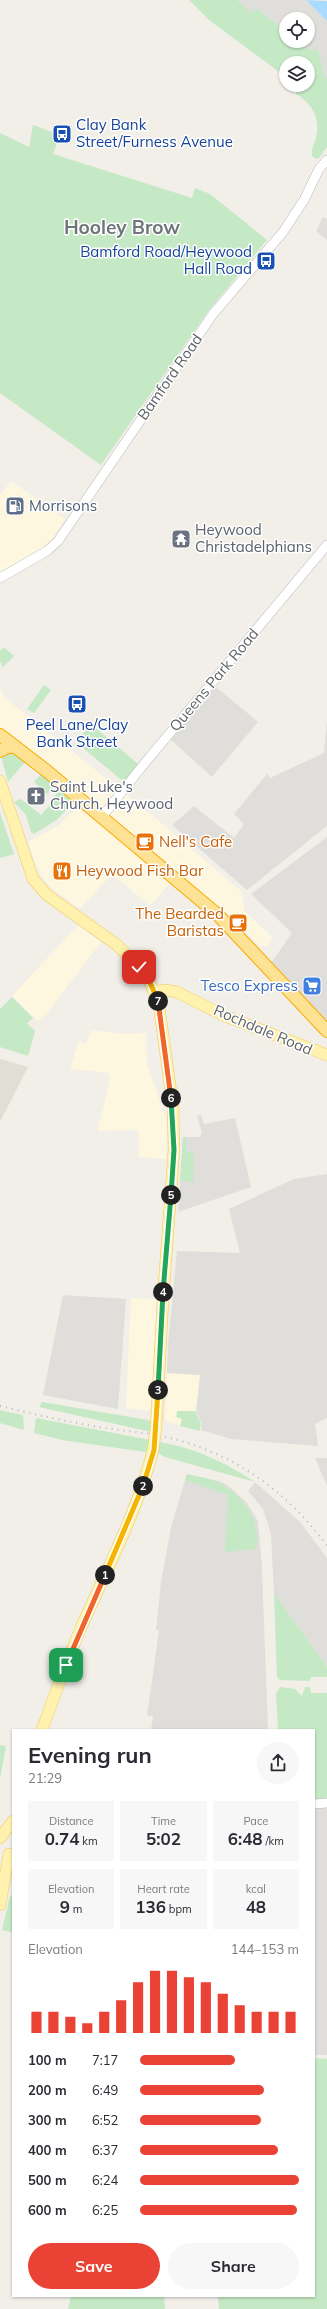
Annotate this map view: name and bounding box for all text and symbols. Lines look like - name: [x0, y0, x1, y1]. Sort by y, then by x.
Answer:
- map controls: [279, 12, 315, 92]
- button: locate: [279, 12, 315, 48]
- button: layers: [279, 56, 315, 92]
- place label: Clay Bank Street/Furness Avenue: [76, 115, 233, 151]
- bus stop icon: Clay Bank Street/Furness Avenue: [51, 123, 73, 145]
- district label: Hooley Brow: [64, 215, 180, 239]
- place label: Bamford Road/Heywood Hall Road: [80, 242, 252, 278]
- bus stop icon: Bamford Road/Heywood Hall Road: [255, 250, 277, 272]
- street label: Bamford Road: [133, 330, 206, 423]
- fuel station icon: Morrisons: [4, 495, 26, 517]
- place label: Morrisons: [29, 496, 97, 515]
- place label: Heywood Christadelphians: [195, 520, 312, 556]
- temple icon: Heywood Christadelphians: [170, 528, 192, 550]
- street label: Queens Park Road: [165, 624, 262, 735]
- bus stop icon: Peel Lane/Clay Bank Street: [66, 693, 88, 715]
- place label: Peel Lane/Clay Bank Street: [26, 715, 128, 751]
- place label: Saint Luke's Church, Heywood: [50, 777, 173, 813]
- church icon: Saint Luke's Church, Heywood: [25, 785, 47, 807]
- cafe icon: Nell's Cafe: [134, 831, 156, 853]
- place label: Nell's Cafe: [159, 832, 232, 851]
- restaurant icon: Heywood Fish Bar: [51, 860, 73, 882]
- place label: Heywood Fish Bar: [76, 861, 204, 880]
- place label: The Bearded Baristas: [135, 904, 224, 940]
- cafe icon: The Bearded Baristas: [227, 912, 249, 934]
- pin: [122, 950, 156, 984]
- icon: check: [128, 956, 150, 978]
- supermarket icon: Tesco Express: [301, 975, 323, 997]
- place label: Tesco Express: [200, 976, 298, 995]
- pin: 7: [148, 991, 168, 1011]
- text: 7: [155, 994, 161, 1008]
- street label: Rochdale Road: [211, 1000, 315, 1059]
- pin: 6: [161, 1088, 181, 1108]
- text: 6: [168, 1091, 174, 1105]
- pin: 5: [161, 1185, 181, 1205]
- text: 5: [168, 1188, 174, 1202]
- pin: 4: [153, 1282, 173, 1302]
- text: 4: [160, 1285, 166, 1299]
- pin: 3: [148, 1380, 168, 1400]
- text: 3: [155, 1383, 161, 1397]
- pin: 2: [133, 1476, 153, 1496]
- text: 2: [140, 1479, 146, 1493]
- pin: 1: [95, 1565, 115, 1585]
- text: 1: [102, 1568, 108, 1582]
- pin: [49, 1648, 83, 1682]
- icon: arrive: [55, 1654, 77, 1676]
- text: Evening run: [28, 1741, 152, 1769]
- button: share: [257, 1742, 299, 1784]
- text: 21:29: [28, 1770, 62, 1786]
- text: Distance: [49, 1814, 93, 1828]
- text: Time: [151, 1814, 176, 1828]
- text: Pace: [243, 1814, 268, 1828]
- text: 0.74: [45, 1828, 79, 1849]
- text: 5:02: [146, 1828, 181, 1849]
- text: 6:48: [228, 1828, 263, 1849]
- text: km: [79, 1834, 98, 1848]
- text: /km: [263, 1834, 284, 1848]
- text: Elevation: [48, 1882, 94, 1896]
- text: Heart rate: [137, 1882, 190, 1896]
- text: kcal: [246, 1882, 266, 1896]
- text: 9: [60, 1896, 70, 1917]
- text: 136: [135, 1896, 166, 1917]
- text: 48: [246, 1896, 266, 1917]
- text: m: [70, 1902, 83, 1916]
- text: bpm: [166, 1902, 192, 1916]
- text: Elevation: [28, 1941, 83, 1957]
- text: 144–153 m: [231, 1941, 299, 1957]
- text: 100 m: [28, 2052, 67, 2068]
- text: 7:17: [92, 2052, 118, 2068]
- text: 200 m: [28, 2082, 67, 2098]
- text: 6:49: [92, 2082, 118, 2098]
- text: 300 m: [28, 2112, 67, 2128]
- text: 6:52: [92, 2112, 118, 2128]
- text: 400 m: [28, 2142, 67, 2158]
- text: 6:37: [92, 2142, 118, 2158]
- text: 500 m: [28, 2172, 67, 2188]
- text: 6:24: [92, 2172, 118, 2188]
- text: 600 m: [28, 2202, 67, 2218]
- text: 6:25: [92, 2202, 118, 2218]
- button: Save: [28, 2243, 160, 2289]
- button: Share: [168, 2243, 299, 2289]

